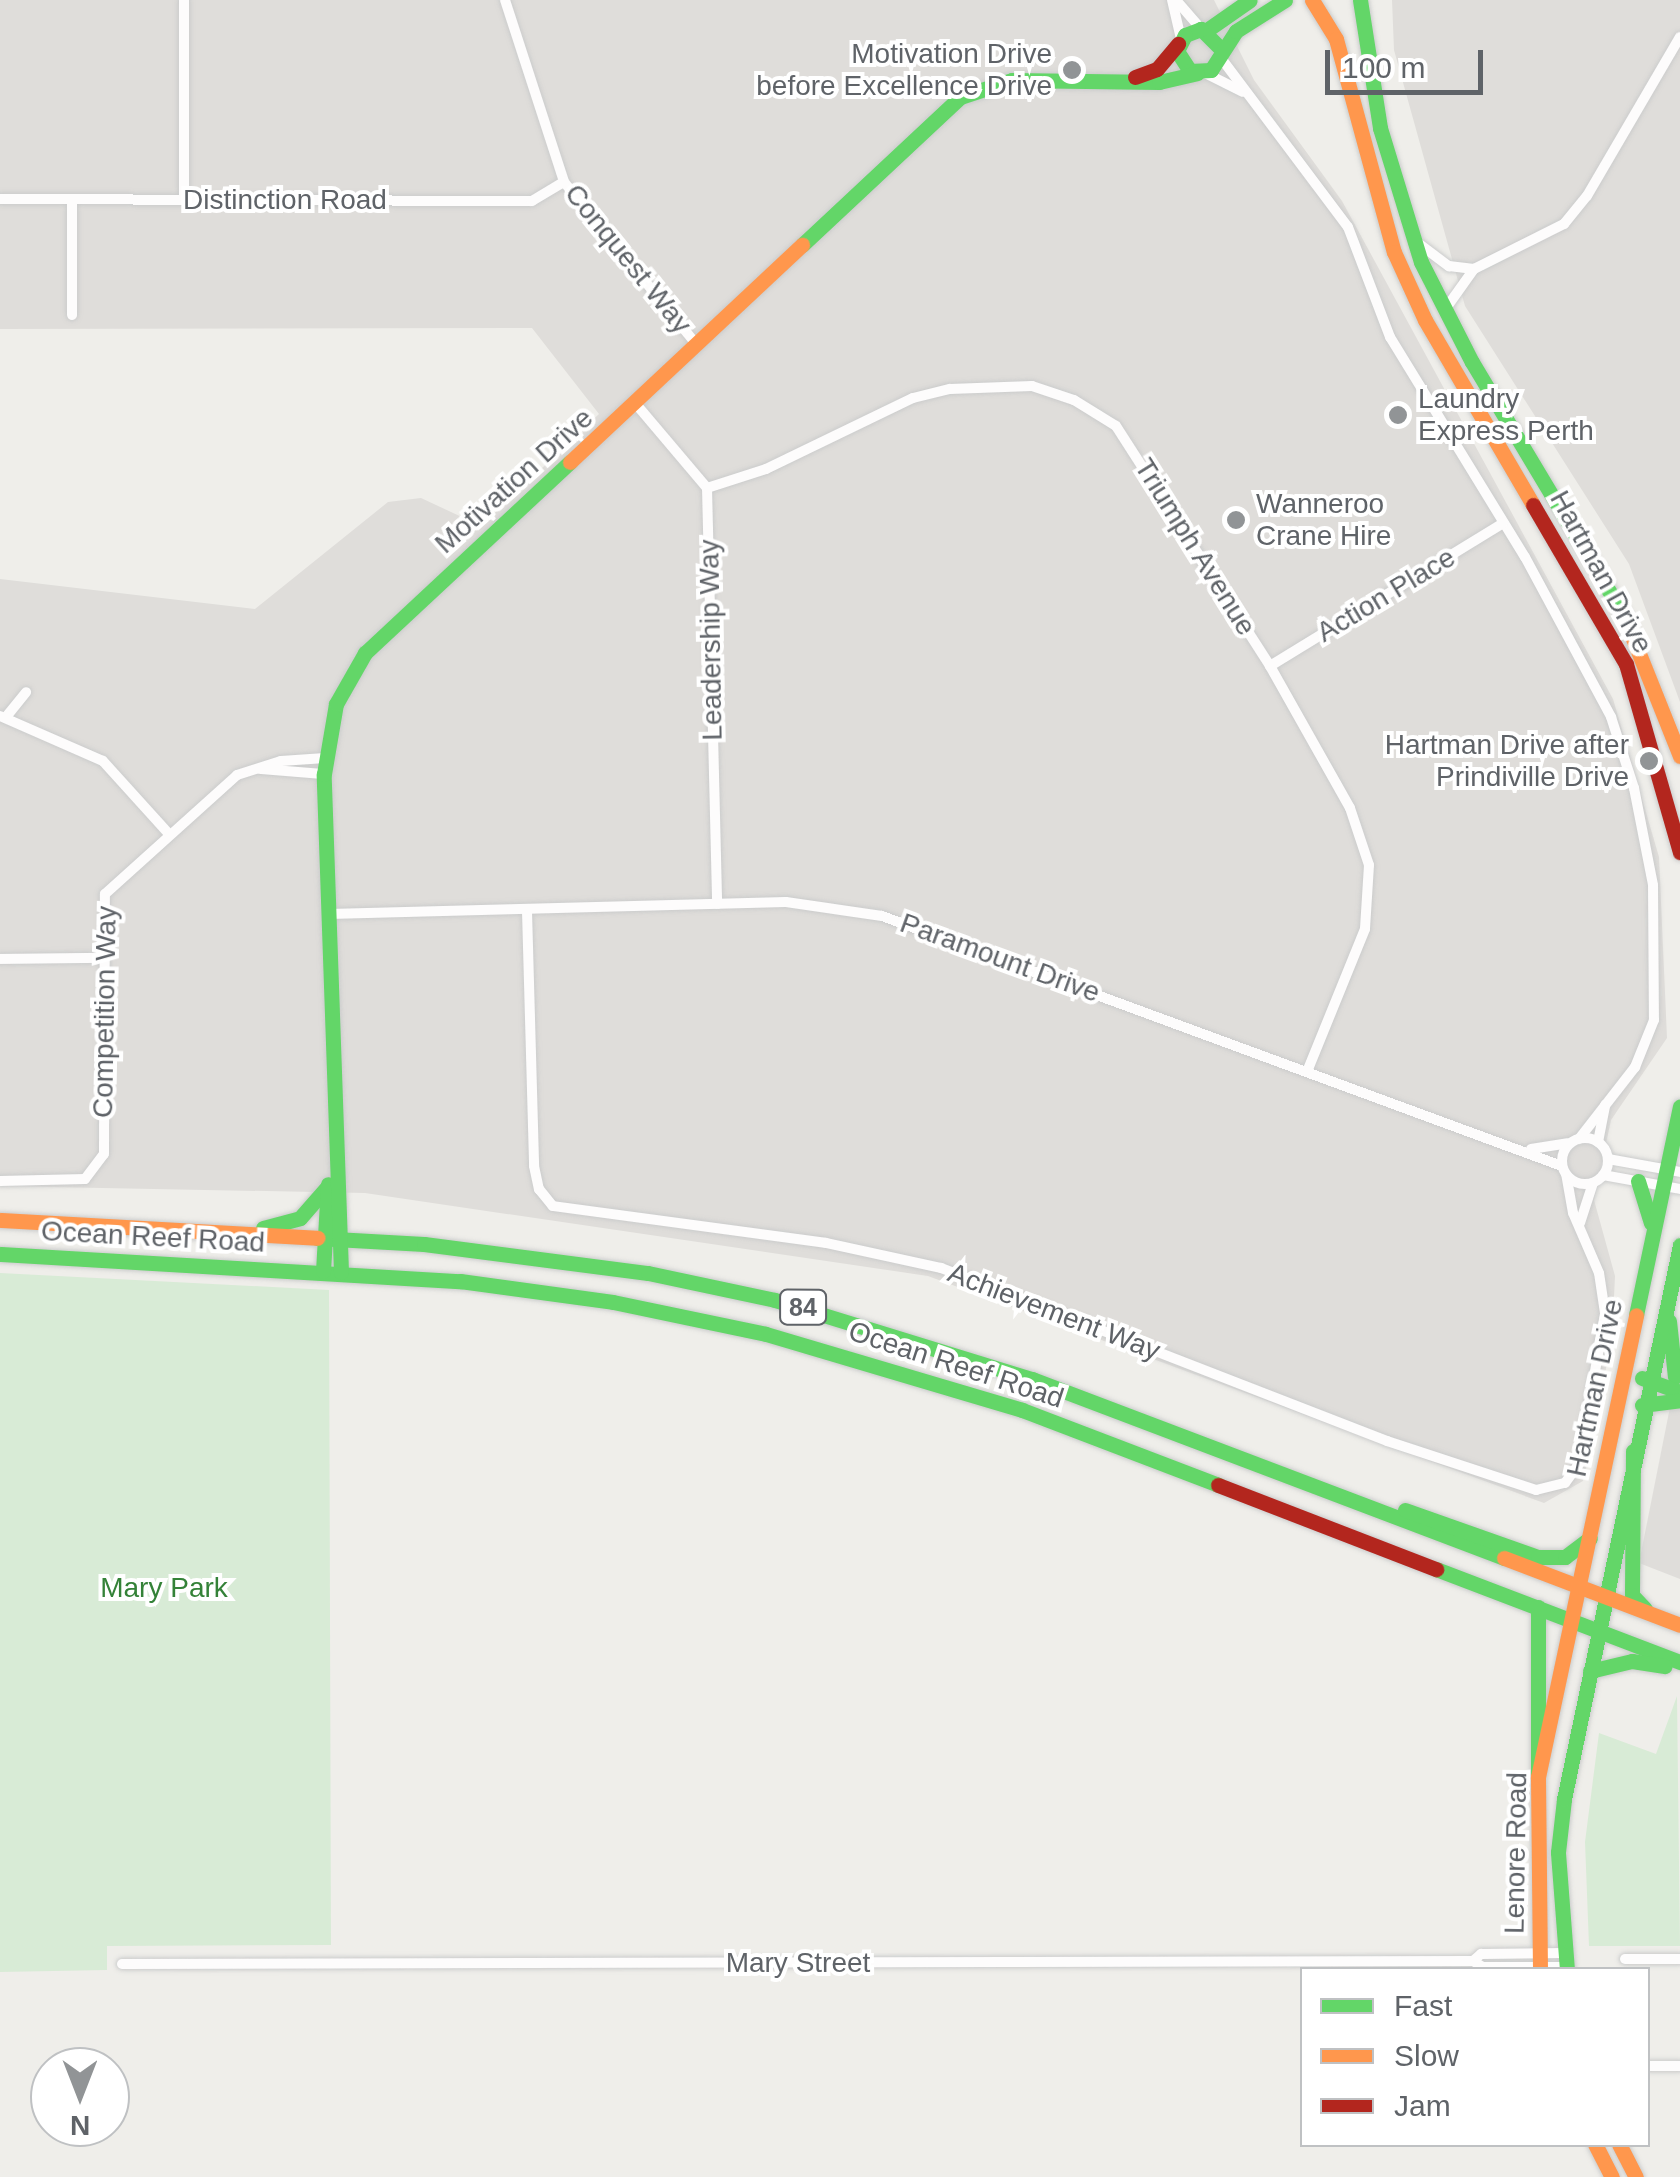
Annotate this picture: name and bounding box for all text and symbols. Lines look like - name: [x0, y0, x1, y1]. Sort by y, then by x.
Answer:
- scale bar: [1330, 30, 1488, 92]
- place label: Motivation Drive before Excellence Drive: [756, 37, 1052, 103]
- text: 100 m: [1342, 51, 1425, 84]
- marker: Motivation Drive before Excellence Drive: [1061, 59, 1083, 81]
- street label: Conquest Way: [557, 177, 699, 341]
- street label: Distinction Road: [183, 183, 387, 217]
- place label: Laundry Express Perth: [1418, 382, 1594, 448]
- street label: Motivation Drive: [428, 401, 600, 561]
- marker: Laundry Express Perth: [1387, 404, 1409, 426]
- street label: Triumph Avenue: [1127, 452, 1263, 642]
- street label: Hartman Drive: [1543, 485, 1659, 659]
- place label: Wanneroo Crane Hire: [1256, 487, 1391, 553]
- marker: Wanneroo Crane Hire: [1225, 509, 1247, 531]
- street label: Leadership Way: [692, 539, 730, 741]
- street label: Action Place: [1311, 541, 1461, 649]
- place label: Hartman Drive after Prindiville Drive: [1385, 728, 1629, 794]
- marker: Hartman Drive after Prindiville Drive: [1638, 750, 1660, 772]
- street label: Competition Way: [86, 906, 124, 1118]
- street label: Paramount Drive: [896, 906, 1104, 1010]
- street label: Ocean Reef Road: [40, 1214, 266, 1260]
- street label: Achievement Way: [943, 1256, 1165, 1368]
- road number: 84: [778, 1287, 828, 1327]
- street label: Hartman Drive: [1560, 1296, 1630, 1480]
- street label: Ocean Reef Road: [844, 1314, 1068, 1416]
- park label: Mary Park: [100, 1571, 228, 1605]
- street label: Lenore Road: [1498, 1772, 1534, 1934]
- street label: Mary Street: [726, 1946, 870, 1980]
- legend: [1300, 1967, 1650, 2147]
- text: Fast: [1394, 1989, 1452, 2022]
- text: Slow: [1394, 2039, 1459, 2072]
- north arrow: [30, 2047, 130, 2147]
- text: Jam: [1394, 2089, 1451, 2122]
- text: N: [70, 2110, 90, 2141]

